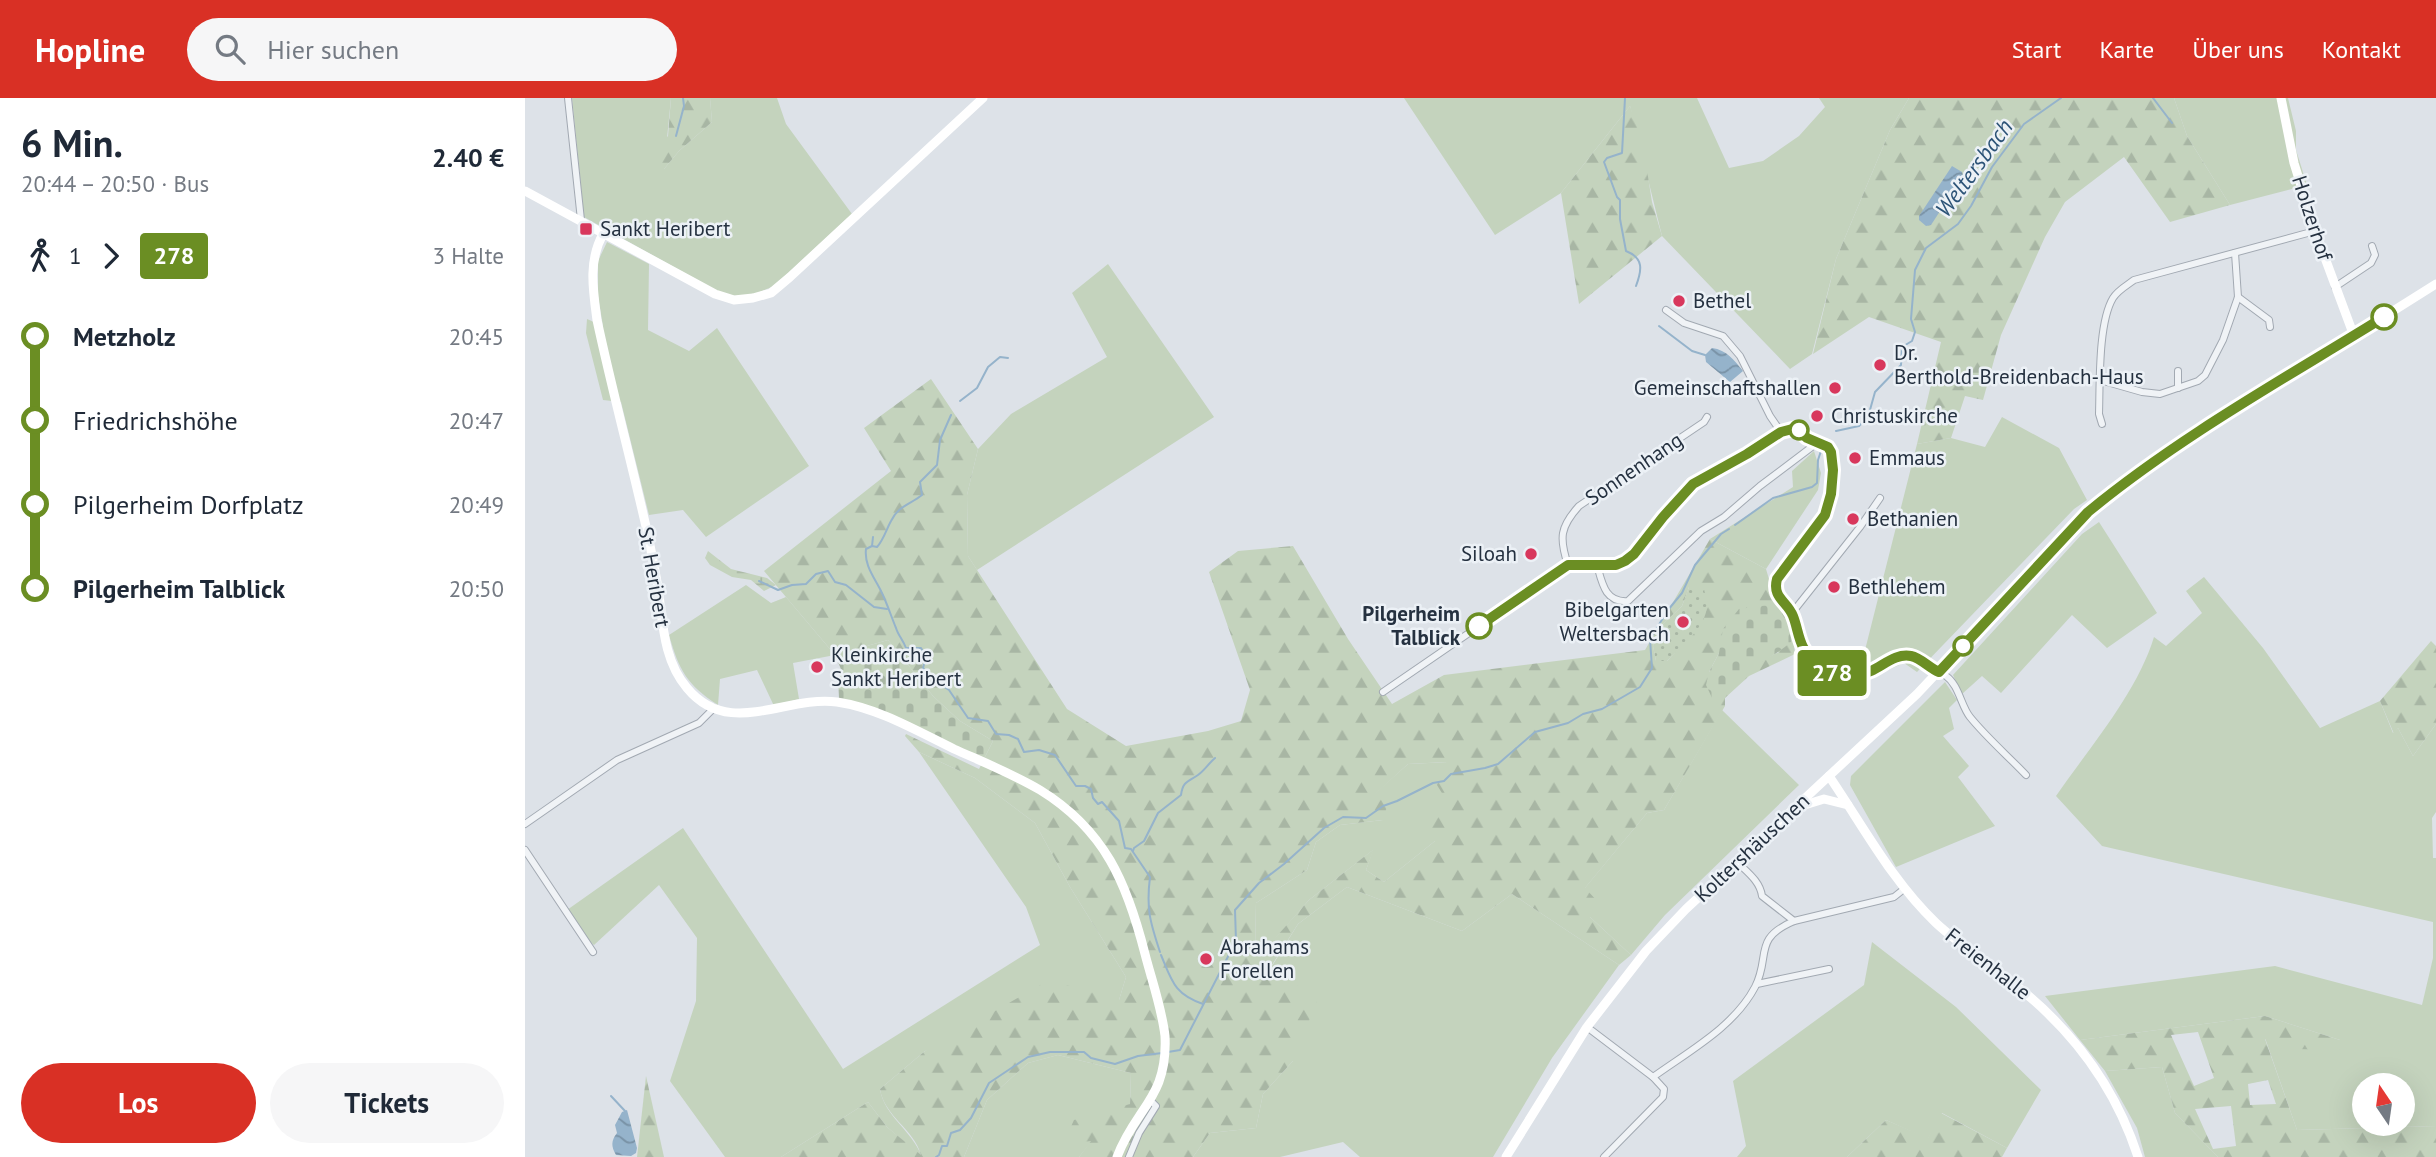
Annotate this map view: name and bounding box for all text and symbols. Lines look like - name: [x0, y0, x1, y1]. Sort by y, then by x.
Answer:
- search box: [187, 18, 677, 81]
- text: Hopline: [35, 28, 145, 71]
- icon: search: [211, 30, 249, 68]
- text: Hier suchen: [267, 33, 399, 66]
- text: Start: [2012, 34, 2061, 65]
- text: Karte: [2099, 34, 2154, 65]
- text: Über uns: [2192, 34, 2284, 65]
- text: Kontakt: [2322, 34, 2401, 65]
- water label: Weltersbach: [1928, 113, 2019, 222]
- text: 6 Min.: [21, 118, 123, 167]
- text: 2.40 €: [432, 141, 504, 174]
- text: 20:44 – 20:50 · Bus: [21, 169, 209, 198]
- street label: Holzerhof: [2286, 172, 2339, 265]
- place label: Sankt Heribert: [600, 215, 730, 242]
- marker: Sankt Heribert: [578, 221, 594, 237]
- icon: walk: [21, 237, 59, 275]
- icon: forward: [92, 237, 130, 275]
- text: 278: [154, 240, 194, 271]
- text: 1: [69, 241, 82, 270]
- text: 3 Halte: [433, 241, 504, 270]
- place label: Bethel: [1693, 287, 1751, 314]
- marker: Bethel: [1671, 293, 1687, 309]
- unlabelled marker: [2371, 304, 2397, 330]
- text: Metzholz: [73, 320, 176, 353]
- text: 20:45: [449, 322, 504, 351]
- place label: Dr. Berthold-Breidenbach-Haus: [1894, 339, 2144, 390]
- marker: Dr. Berthold-Breidenbach-Haus: [1872, 357, 1888, 373]
- place label: Gemeinschaftshallen: [1634, 374, 1821, 401]
- marker: Gemeinschaftshallen: [1827, 380, 1843, 396]
- place label: Christuskirche: [1831, 402, 1958, 429]
- text: Friedrichshöhe: [73, 404, 238, 437]
- text: 20:47: [449, 406, 504, 435]
- marker: Christuskirche: [1809, 408, 1825, 424]
- unlabelled marker: [1789, 420, 1809, 440]
- street label: Sonnenhang: [1580, 426, 1688, 511]
- place label: Emmaus: [1869, 444, 1945, 471]
- marker: Emmaus: [1847, 450, 1863, 466]
- text: Pilgerheim Dorfplatz: [73, 488, 304, 521]
- text: 20:49: [449, 490, 504, 519]
- place label: Bethanien: [1867, 505, 1958, 532]
- marker: Bethanien: [1845, 511, 1861, 527]
- street label: St. Heribert: [632, 525, 677, 629]
- place label: Siloah: [1461, 540, 1517, 567]
- marker: Siloah: [1523, 546, 1539, 562]
- text: Pilgerheim Talblick: [73, 572, 285, 605]
- place label: Bethlehem: [1848, 573, 1946, 600]
- text: 20:50: [449, 574, 504, 603]
- marker: Bethlehem: [1826, 579, 1842, 595]
- place label: Bibelgarten Weltersbach: [1559, 596, 1669, 647]
- place label: Pilgerheim Talblick: [1362, 600, 1461, 651]
- marker: Pilgerheim Talblick: [1466, 613, 1492, 639]
- marker: Bibelgarten Weltersbach: [1675, 614, 1691, 630]
- unlabelled marker: [1953, 636, 1973, 656]
- place label: Kleinkirche Sankt Heribert: [831, 641, 961, 692]
- line badge: 278: [1792, 650, 1872, 696]
- text: 278: [1812, 657, 1852, 688]
- marker: Kleinkirche Sankt Heribert: [809, 659, 825, 675]
- street label: Koltershäuschen: [1688, 787, 1815, 908]
- street label: Freienhalle: [1940, 922, 2037, 1005]
- place label: Abrahams Forellen: [1220, 933, 1309, 984]
- marker: Abrahams Forellen: [1198, 951, 1214, 967]
- button: Los: [21, 1063, 256, 1143]
- button: Tickets: [270, 1063, 504, 1143]
- north arrow: [2352, 1073, 2415, 1136]
- map controls: [2352, 1073, 2415, 1136]

